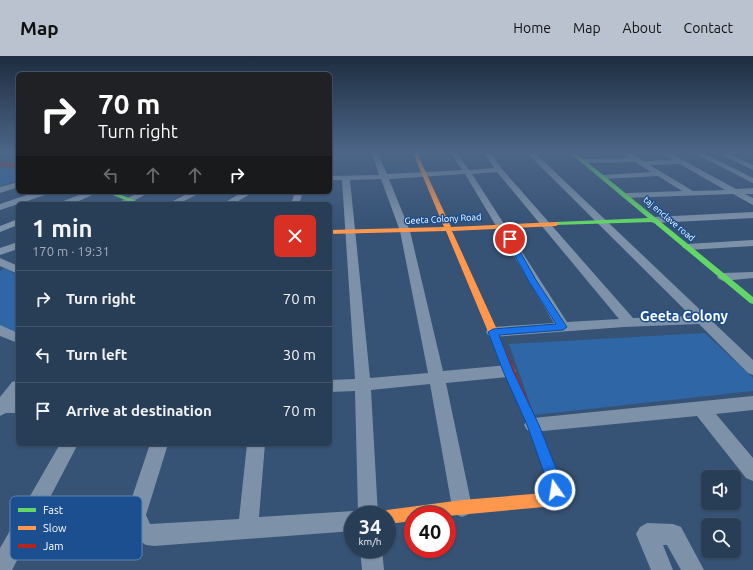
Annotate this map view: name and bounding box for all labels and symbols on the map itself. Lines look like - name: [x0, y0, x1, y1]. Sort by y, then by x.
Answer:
- street label: taj enclave road: [641, 195, 697, 243]
- street label: Geeta Colony Road: [404, 212, 482, 226]
- pin: [493, 222, 527, 256]
- district label: Geeta Colony: [640, 308, 729, 324]
- position arrow: [534, 469, 576, 511]
- legend: [10, 496, 142, 560]
- text: Fast: [43, 504, 64, 516]
- speed limit sign: 40: [404, 506, 456, 558]
- text: Slow: [43, 522, 67, 534]
- text: Jam: [43, 540, 64, 552]

